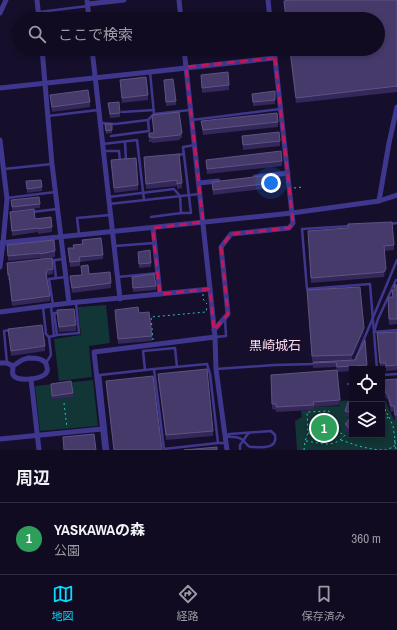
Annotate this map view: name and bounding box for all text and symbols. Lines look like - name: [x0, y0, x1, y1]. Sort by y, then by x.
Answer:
- search box: [12, 12, 385, 56]
- icon: search: [26, 23, 48, 45]
- text: ここで検索: [58, 24, 133, 45]
- your location: [261, 173, 281, 193]
- district label: 黒崎城石: [249, 337, 301, 354]
- map controls: [349, 366, 385, 438]
- button: locate: [349, 366, 385, 402]
- button: layers: [349, 402, 385, 438]
- pin: 1: [311, 413, 337, 443]
- text: 周辺: [16, 466, 50, 489]
- text: YASKAWAの森: [54, 519, 145, 540]
- text: 1: [26, 530, 32, 547]
- text: 360 m: [351, 530, 381, 547]
- text: 公園: [54, 542, 80, 559]
- tab: 地図: [52, 583, 74, 623]
- tab: 経路: [177, 583, 199, 623]
- tab: 保存済み: [302, 583, 346, 623]

